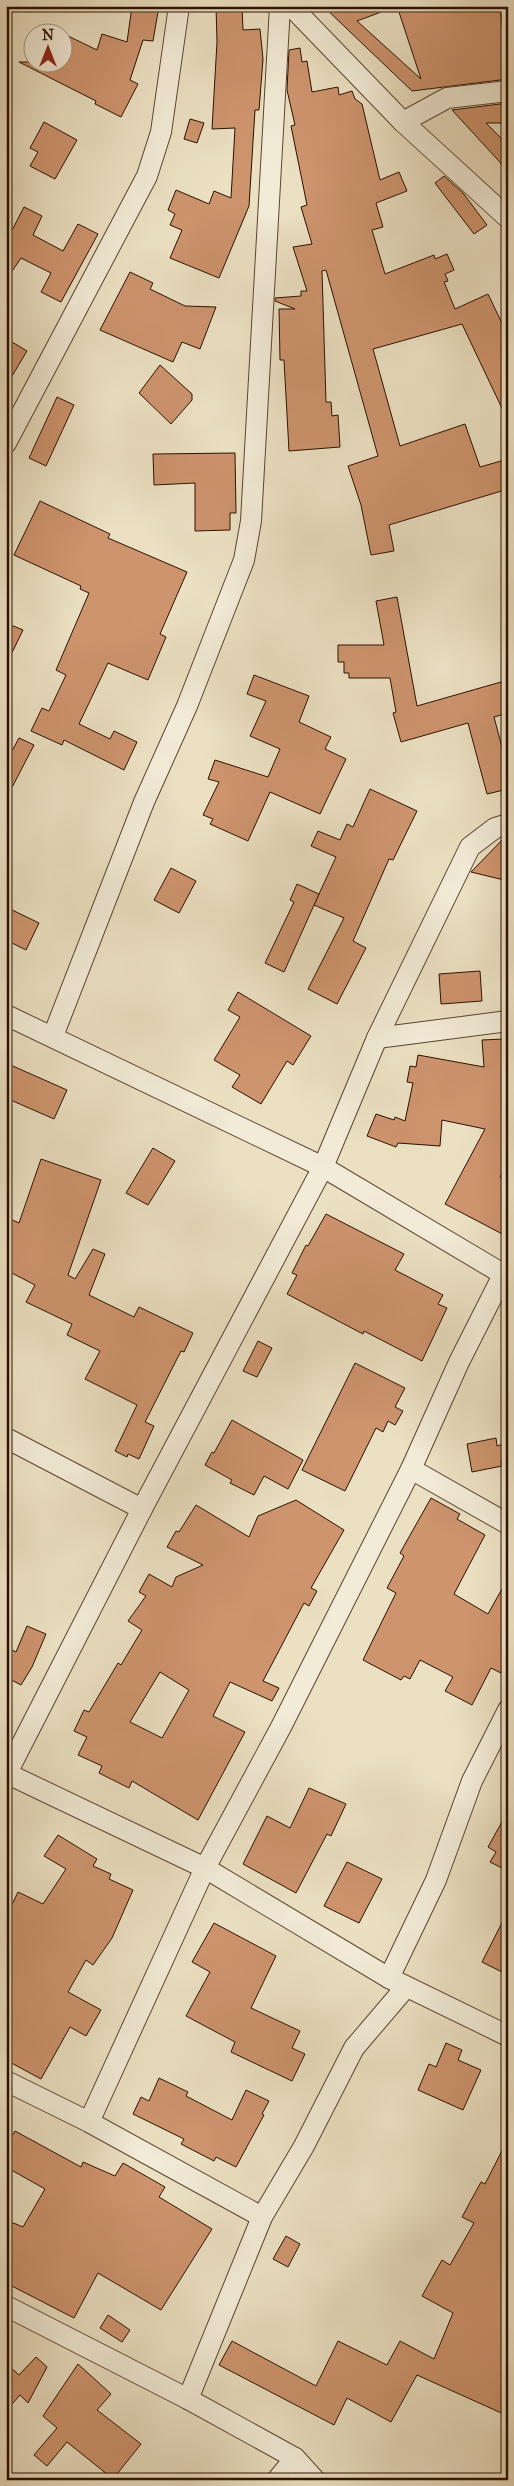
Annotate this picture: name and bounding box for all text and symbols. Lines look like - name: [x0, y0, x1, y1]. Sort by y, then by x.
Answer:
- north arrow: [22, 22, 72, 72]
- text: N: [42, 27, 54, 44]

